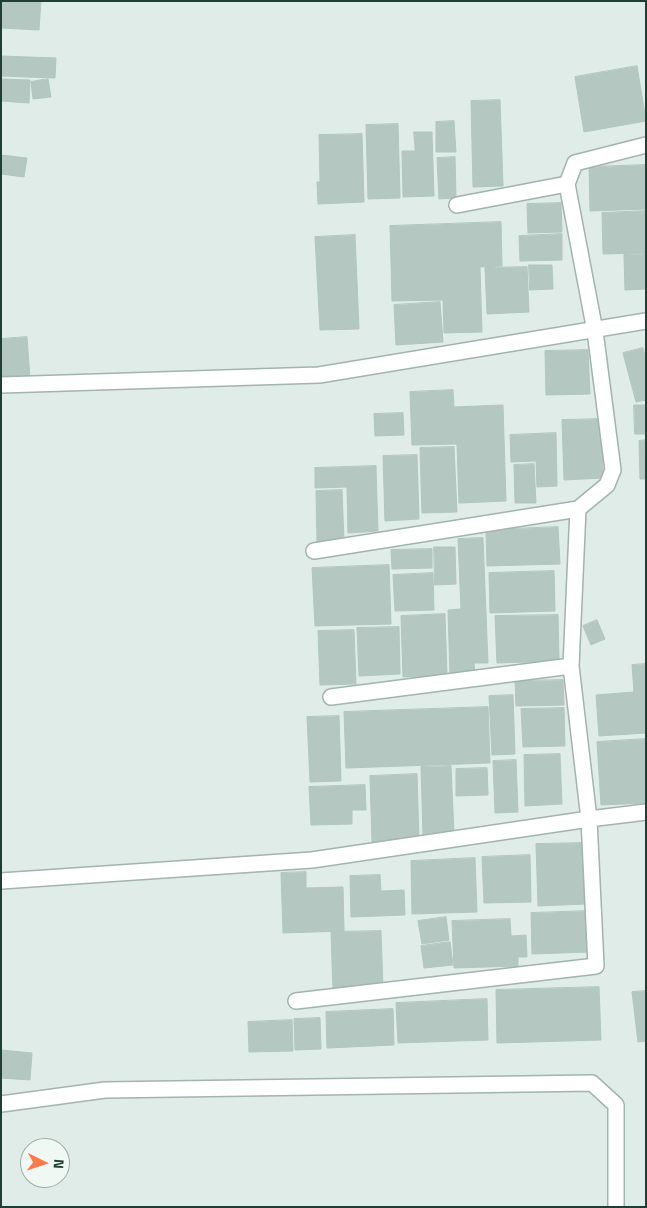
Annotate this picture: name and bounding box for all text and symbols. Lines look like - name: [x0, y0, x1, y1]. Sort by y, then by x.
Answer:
- north arrow: [20, 1138, 70, 1188]
- text: N: [49, 1158, 70, 1170]

